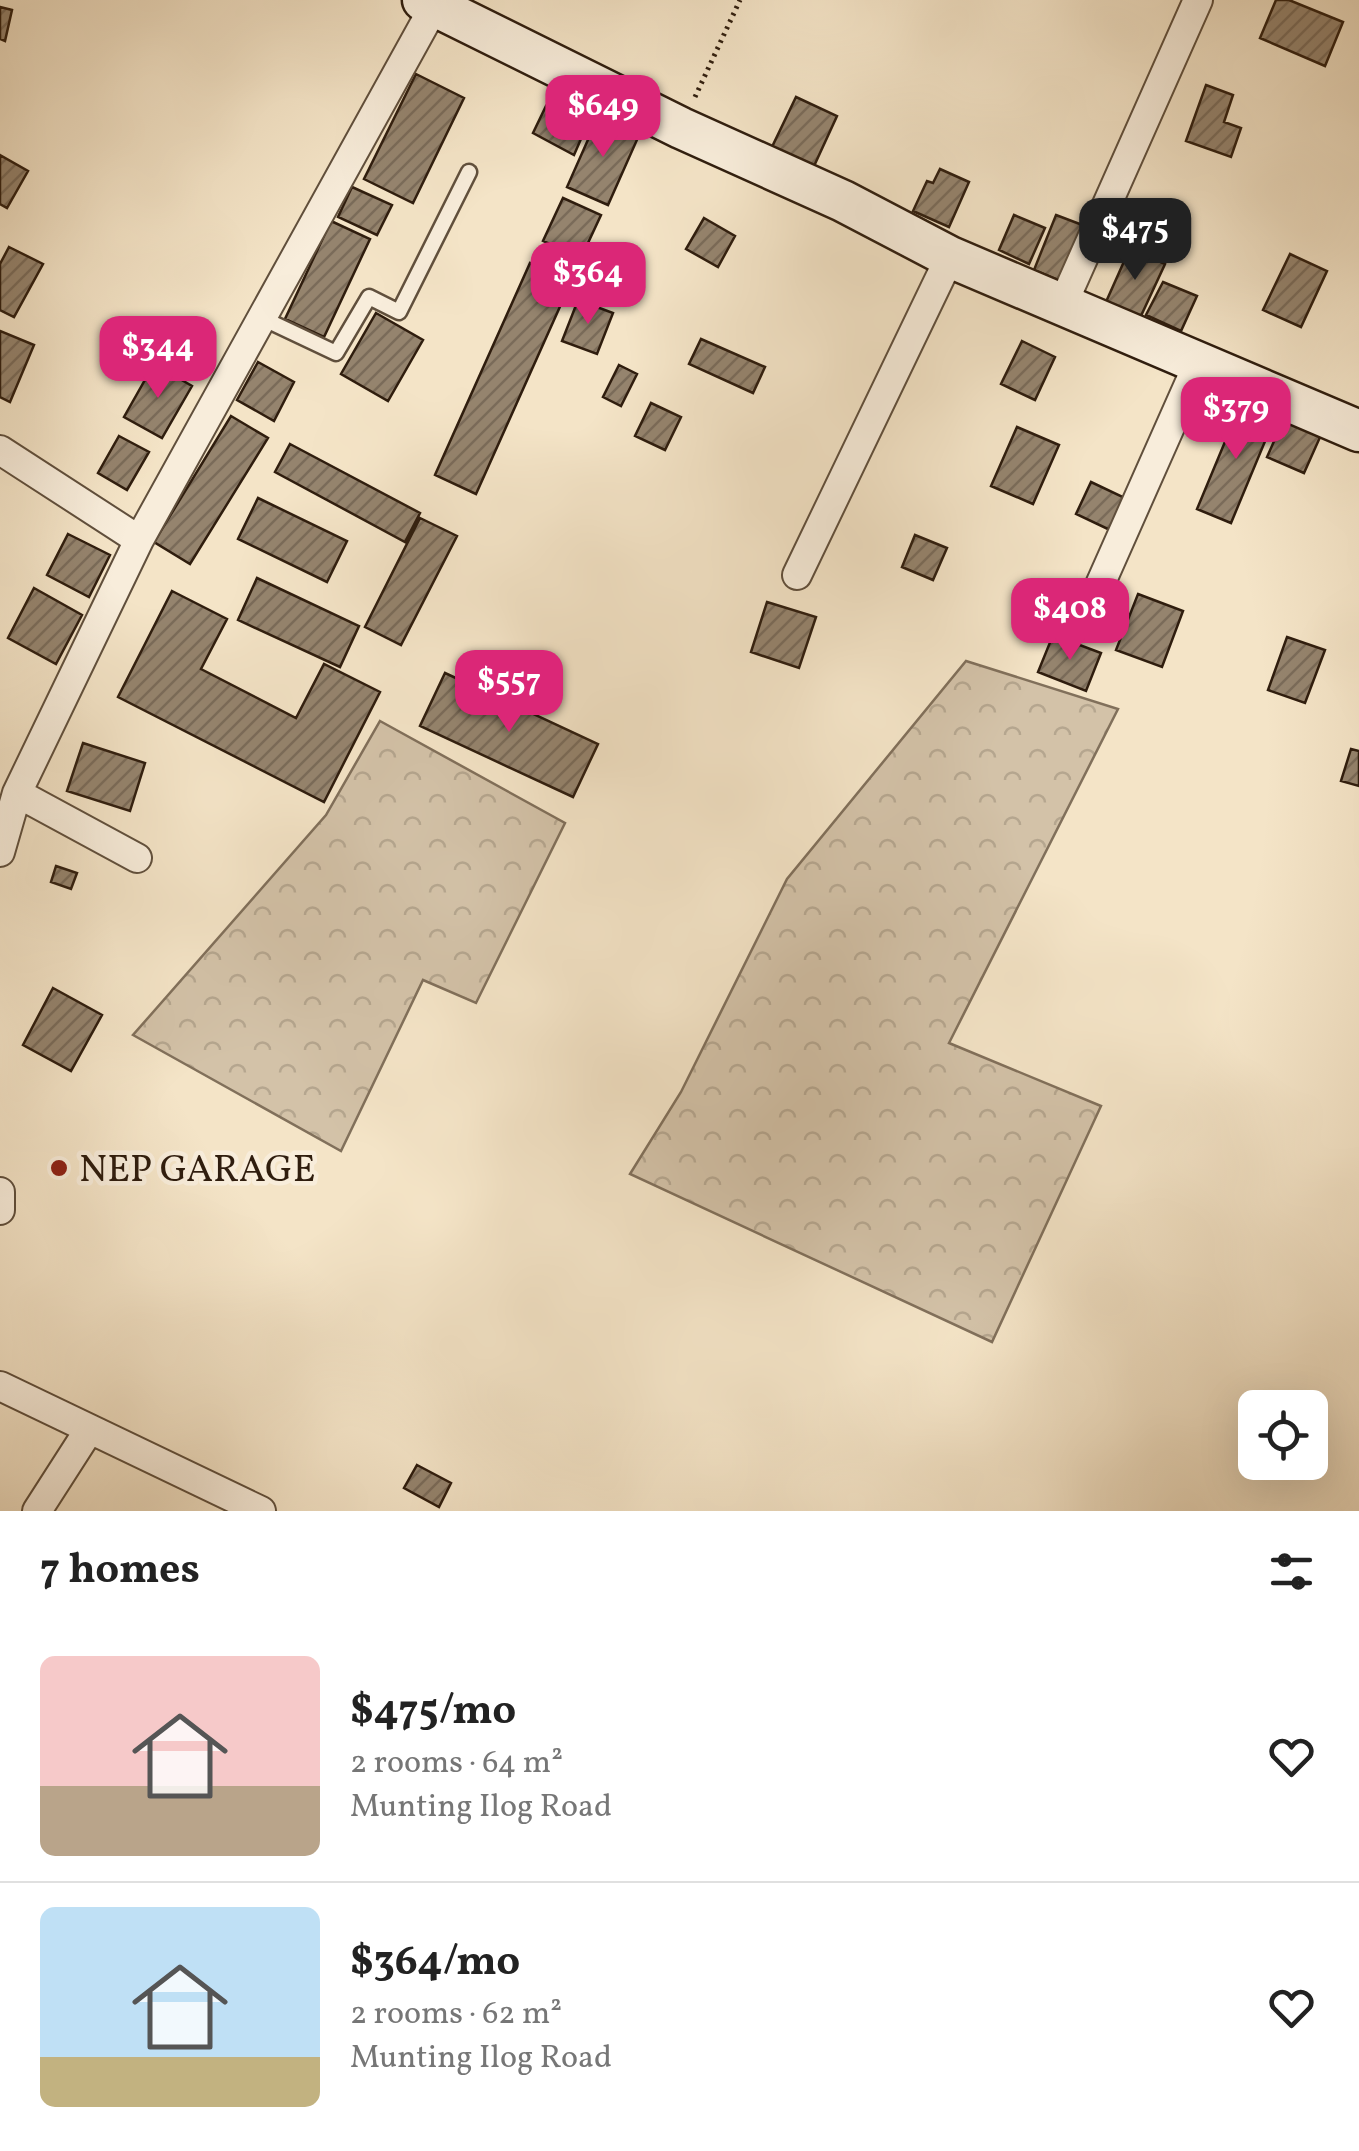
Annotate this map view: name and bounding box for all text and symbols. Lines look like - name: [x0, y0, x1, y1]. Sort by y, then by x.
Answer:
- pin: $649: [544, 75, 662, 160]
- text: $649: [567, 85, 639, 129]
- pin: $475: [1076, 198, 1194, 283]
- text: $475: [1101, 208, 1169, 252]
- pin: $364: [529, 242, 647, 327]
- text: $364: [553, 252, 623, 296]
- pin: $344: [99, 316, 217, 401]
- text: $344: [122, 326, 194, 370]
- pin: $379: [1177, 377, 1295, 462]
- text: $379: [1203, 387, 1269, 431]
- pin: $408: [1011, 578, 1129, 663]
- text: $408: [1033, 588, 1107, 632]
- pin: $557: [450, 650, 568, 735]
- text: $557: [477, 660, 541, 704]
- place label: NEP GARAGE: [79, 1145, 316, 1198]
- marker: NEP GARAGE: [48, 1157, 70, 1179]
- map controls: [1238, 1390, 1328, 1480]
- button: locate: [1238, 1390, 1328, 1480]
- text: 7 homes: [40, 1542, 200, 1601]
- icon: filters: [1264, 1544, 1319, 1599]
- text: $475/mo: [350, 1683, 516, 1742]
- icon: home: [120, 1696, 240, 1816]
- icon: heart: [1264, 1729, 1319, 1784]
- text: 2 rooms · 64 m²: [350, 1742, 563, 1786]
- text: Munting Ilog Road: [350, 1786, 612, 1830]
- text: $364/mo: [350, 1934, 520, 1993]
- icon: home: [120, 1947, 240, 2067]
- icon: heart: [1264, 1980, 1319, 2035]
- text: 2 rooms · 62 m²: [350, 1993, 562, 2037]
- text: Munting Ilog Road: [350, 2037, 612, 2081]

